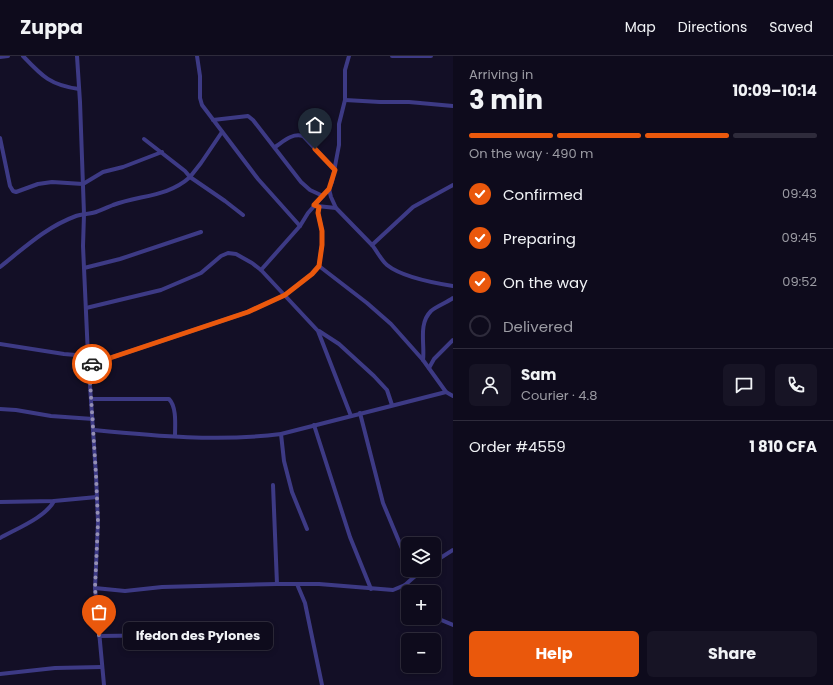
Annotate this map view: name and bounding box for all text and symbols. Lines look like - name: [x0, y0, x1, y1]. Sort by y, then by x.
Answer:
- text: Zuppa: [20, 14, 83, 41]
- text: Map: [625, 17, 656, 37]
- text: Directions: [678, 17, 747, 37]
- text: Saved: [769, 17, 813, 37]
- text: Arriving in: [469, 65, 533, 84]
- text: 10:09–10:14: [732, 80, 817, 101]
- text: 3 min: [469, 82, 543, 118]
- pin: [298, 108, 332, 149]
- icon: home: [304, 114, 326, 136]
- text: On the way · 490 m: [469, 144, 593, 163]
- icon: check: [469, 183, 491, 205]
- text: Confirmed: [503, 184, 583, 205]
- text: 09:43: [782, 184, 817, 203]
- icon: check: [469, 227, 491, 249]
- text: Preparing: [503, 228, 576, 249]
- text: 09:45: [782, 228, 817, 247]
- icon: check: [469, 271, 491, 293]
- text: On the way: [503, 272, 588, 293]
- text: 09:52: [782, 272, 817, 291]
- text: Delivered: [503, 316, 573, 337]
- courier: [72, 344, 112, 384]
- icon: car: [81, 353, 103, 375]
- button: person: [469, 364, 511, 406]
- text: Sam: [521, 364, 556, 385]
- button: chat: [723, 364, 765, 406]
- button: phone: [775, 364, 817, 406]
- text: Courier · 4.8: [521, 386, 597, 405]
- text: Order #4559: [469, 436, 566, 457]
- text: 1 810 CFA: [749, 436, 817, 457]
- map controls: [401, 537, 441, 673]
- button: layers: [401, 537, 441, 577]
- button: +: [401, 585, 441, 625]
- pin: [82, 595, 116, 636]
- icon: bag: [88, 601, 110, 623]
- callout: Ifedon des Pylones: [123, 622, 273, 650]
- text: Ifedon des Pylones: [136, 626, 260, 645]
- button: Help: [469, 631, 639, 677]
- button: Share: [647, 631, 817, 677]
- button: −: [401, 633, 441, 673]

